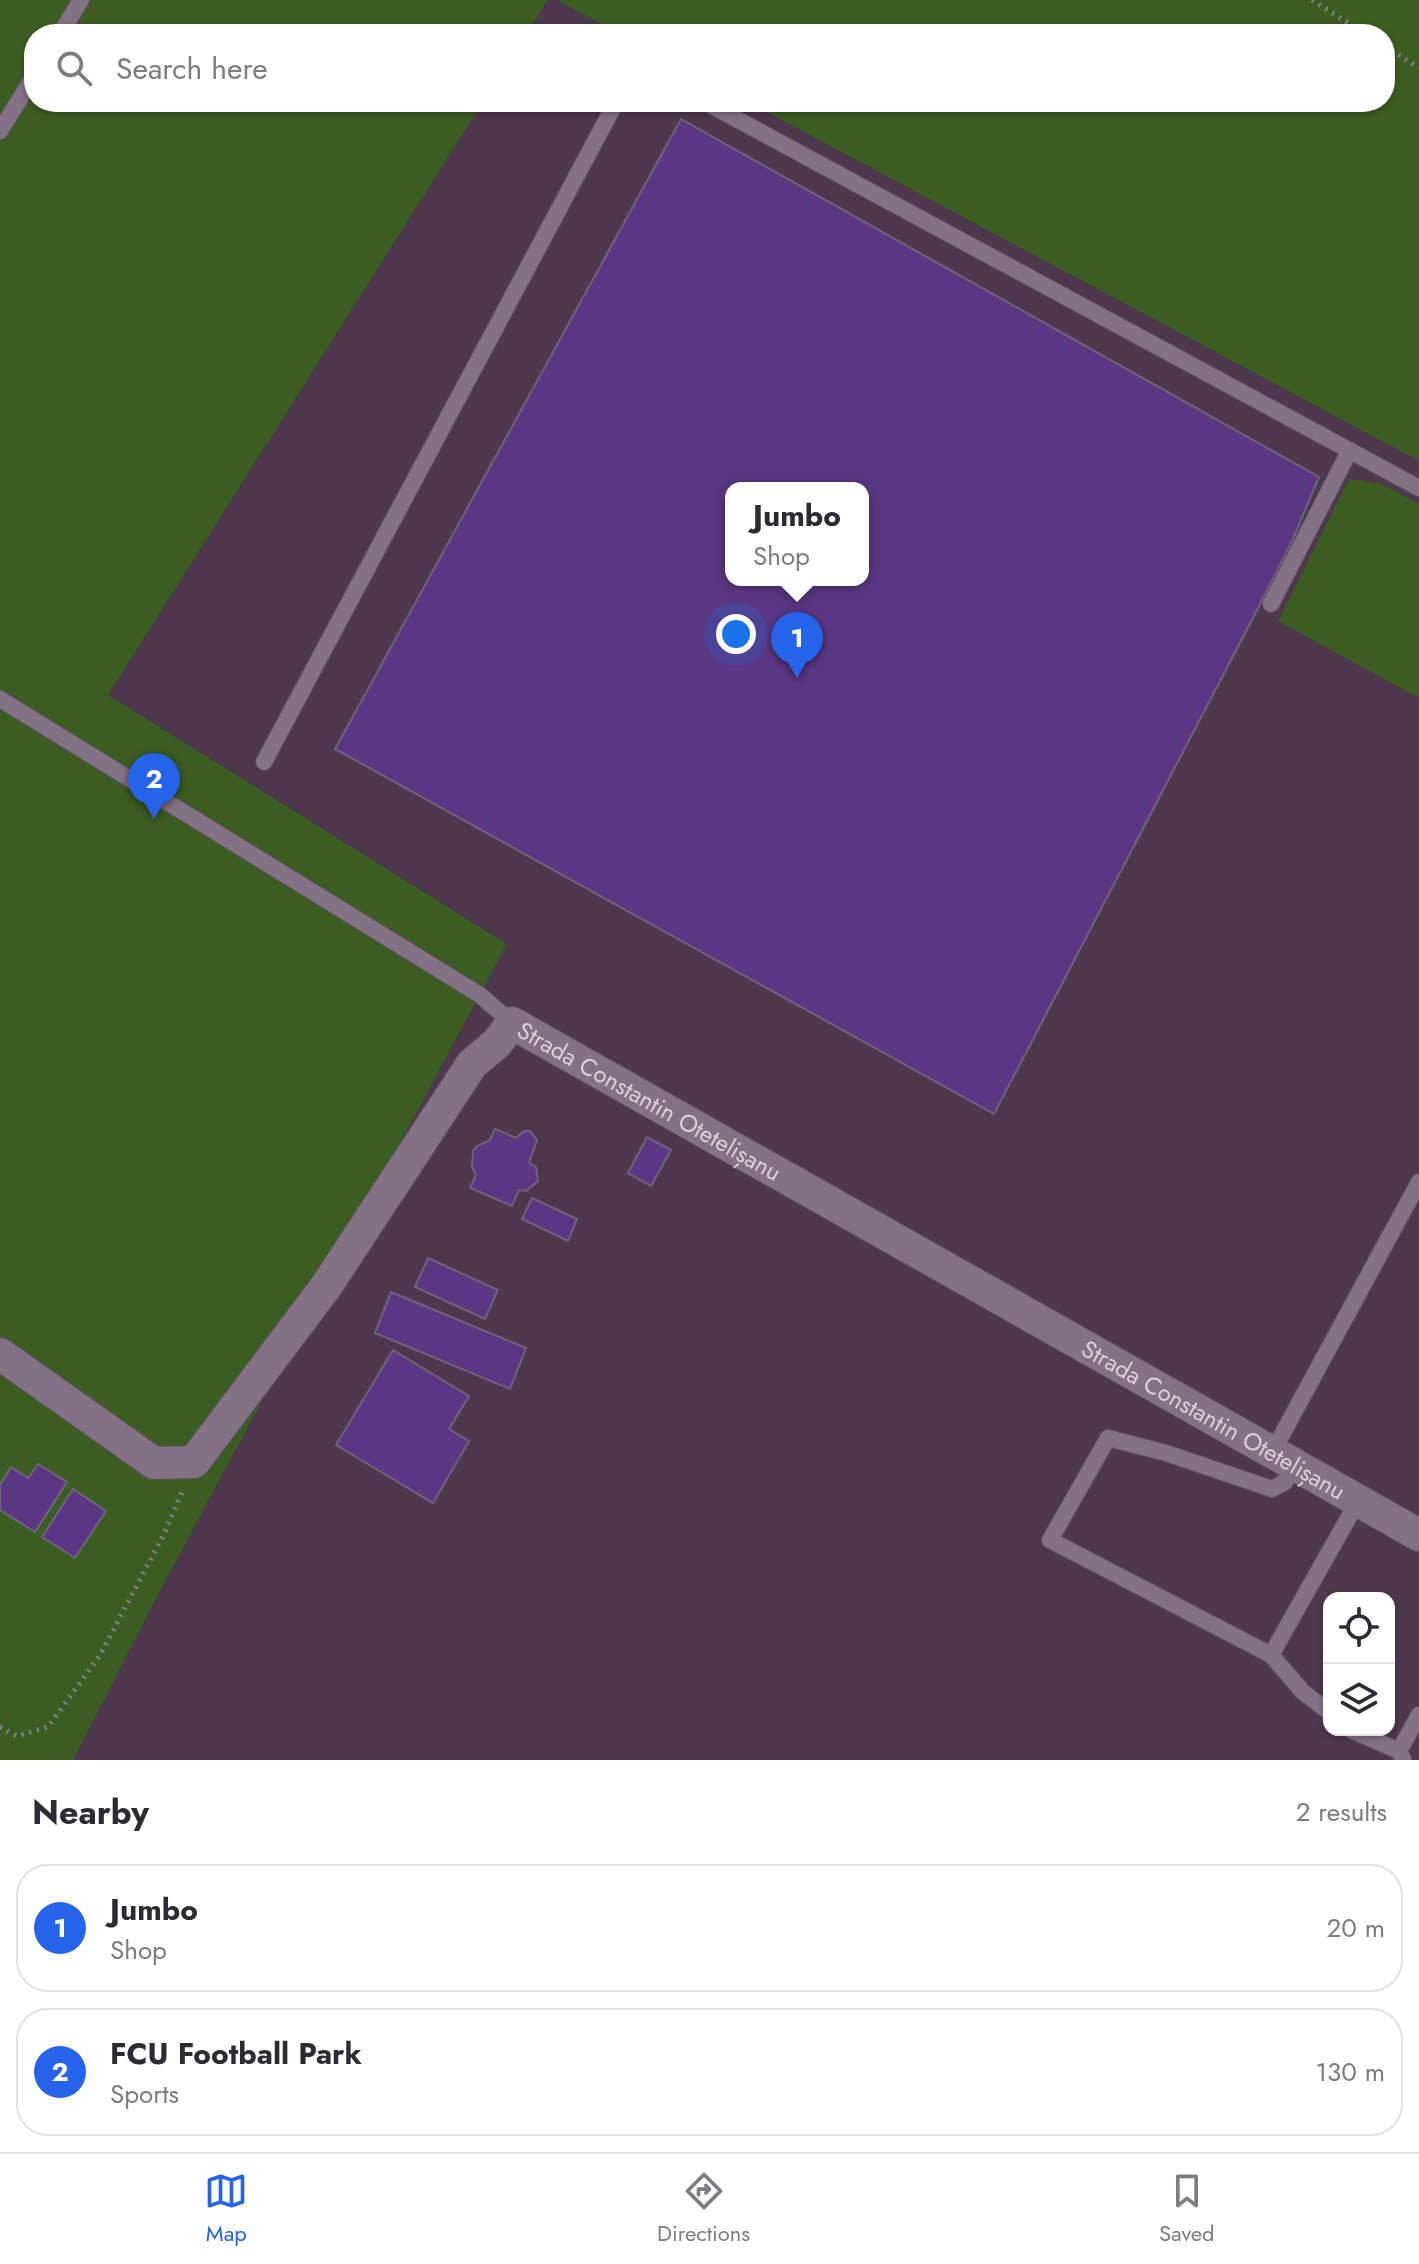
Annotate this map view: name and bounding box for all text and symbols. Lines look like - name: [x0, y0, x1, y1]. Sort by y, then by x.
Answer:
- search box: [24, 24, 1395, 112]
- icon: search: [52, 46, 96, 90]
- text: Search here: [116, 47, 268, 90]
- popup: [725, 482, 869, 586]
- text: Jumbo: [753, 494, 841, 537]
- text: Shop: [753, 537, 810, 575]
- pin: 1: [771, 612, 823, 678]
- your location: [716, 614, 756, 654]
- pin: 2: [128, 753, 180, 819]
- street label: Strada Constantin Otetelișanu: [511, 1012, 788, 1189]
- street label: Strada Constantin Otetelișanu: [1075, 1331, 1352, 1508]
- map controls: [1323, 1592, 1395, 1736]
- button: locate: [1323, 1592, 1395, 1664]
- button: layers: [1323, 1664, 1395, 1736]
- text: Nearby: [32, 1788, 149, 1837]
- text: 2 results: [1296, 1793, 1387, 1831]
- text: Jumbo: [110, 1888, 198, 1931]
- text: 1: [53, 1909, 67, 1947]
- text: 20 m: [1327, 1909, 1385, 1947]
- text: Shop: [110, 1931, 167, 1969]
- text: FCU Football Park: [110, 2032, 362, 2075]
- text: 2: [51, 2053, 69, 2091]
- text: 130 m: [1315, 2053, 1385, 2091]
- text: Sports: [110, 2075, 179, 2113]
- tab: Map: [204, 2169, 248, 2249]
- tab: Directions: [657, 2169, 750, 2249]
- tab: Saved: [1159, 2169, 1215, 2249]

